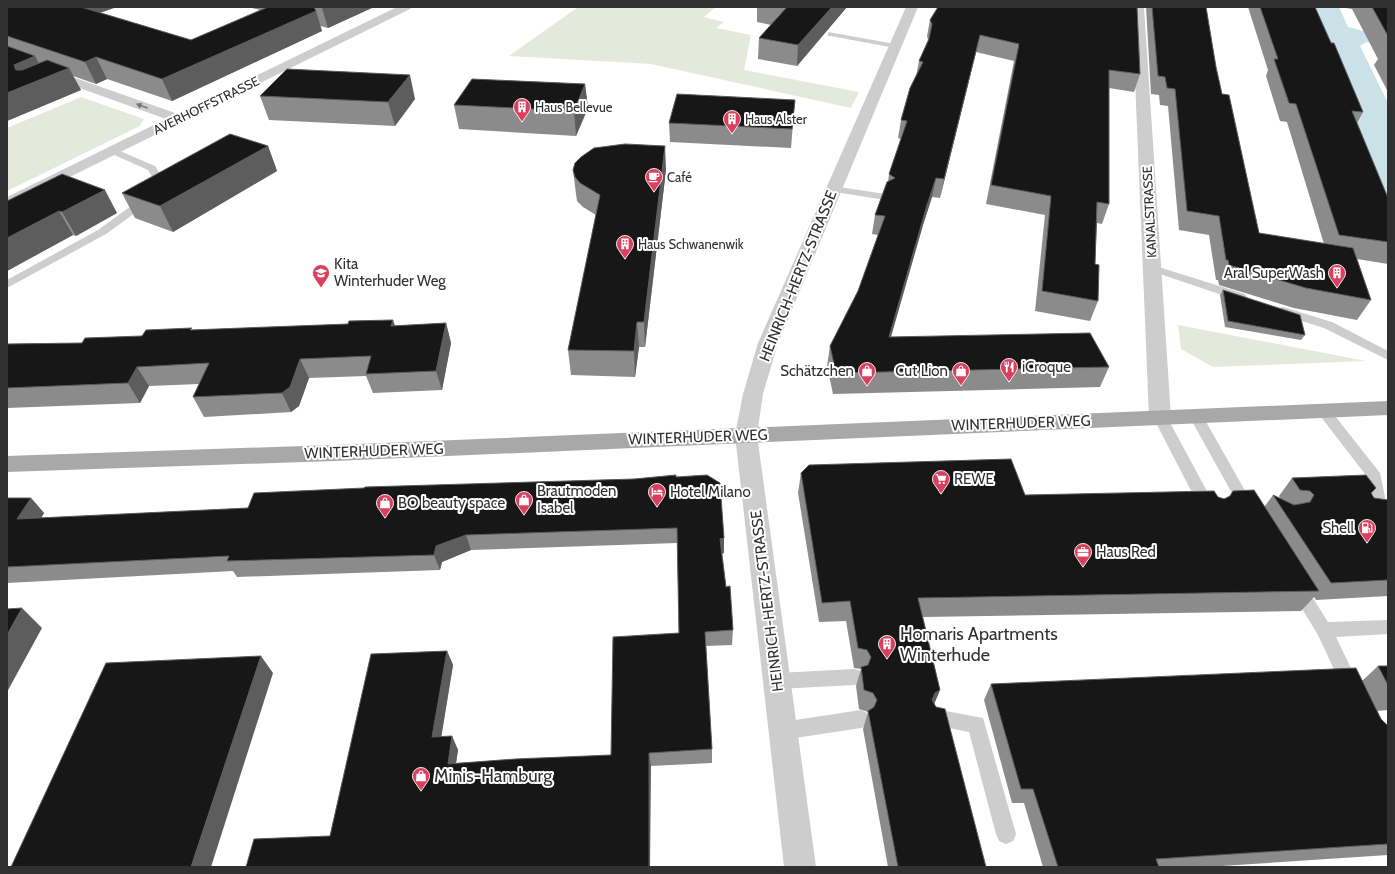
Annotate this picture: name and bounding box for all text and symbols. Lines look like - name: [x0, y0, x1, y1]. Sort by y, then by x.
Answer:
- street label: AVERHOFFSTRASSE: [150, 72, 262, 138]
- building icon: Haus Bellevue: [512, 97, 532, 122]
- place label: Haus Bellevue: [535, 99, 613, 115]
- one-way arrow: [136, 103, 148, 109]
- building icon: Haus Alster: [722, 109, 742, 134]
- place label: Haus Alster: [745, 111, 808, 127]
- street label: KANALSTRASSE: [1139, 166, 1159, 258]
- cafe icon: Café: [644, 167, 664, 192]
- place label: Café: [667, 169, 692, 185]
- street label: HEINRICH-HERTZ-STRASSE: [755, 188, 841, 364]
- building icon: Haus Schwanenwik: [615, 234, 635, 259]
- place label: Haus Schwanenwik: [638, 236, 744, 252]
- place label: Kita Winterhuder Weg: [334, 255, 446, 290]
- school or university icon: Kita Winterhuder Weg: [311, 263, 331, 288]
- building icon: Aral SuperWash: [1327, 263, 1347, 288]
- place label: Aral SuperWash: [1224, 264, 1324, 282]
- restaurant icon: iCroque: [999, 357, 1019, 382]
- place label: iCroque: [1022, 358, 1071, 376]
- shop icon: Schätzchen: [857, 361, 877, 386]
- shop icon: Cut Lion: [951, 361, 971, 386]
- place label: Schätzchen: [780, 362, 854, 380]
- place label: Cut Lion: [895, 362, 948, 380]
- street label: WINTERHUDER WEG: [951, 412, 1091, 434]
- street label: WINTERHUDER WEG: [628, 426, 768, 448]
- street label: WINTERHUDER WEG: [304, 440, 444, 462]
- supermarket icon: REWE: [931, 469, 951, 494]
- place label: REWE: [954, 470, 994, 488]
- place label: Brautmoden Isabel: [537, 482, 616, 517]
- hotel icon: Hotel Milano: [647, 482, 667, 507]
- place label: Hotel Milano: [670, 483, 751, 501]
- shop icon: Brautmoden Isabel: [514, 490, 534, 515]
- shop icon: BO beauty space: [375, 493, 395, 518]
- place label: BO beauty space: [398, 494, 505, 512]
- street label: HEINRICH-HERTZ-STRASSE: [747, 509, 787, 693]
- fuel station icon: Shell: [1357, 518, 1377, 543]
- place label: Shell: [1322, 519, 1354, 537]
- office icon: Haus Red: [1073, 542, 1093, 567]
- place label: Haus Red: [1096, 543, 1156, 561]
- place label: Homaris Apartments Winterhude: [900, 623, 1058, 666]
- building icon: Homaris Apartments Winterhude: [877, 634, 897, 659]
- place label: Minis-Hamburg: [434, 765, 553, 787]
- shop icon: Minis-Hamburg: [411, 766, 431, 791]

